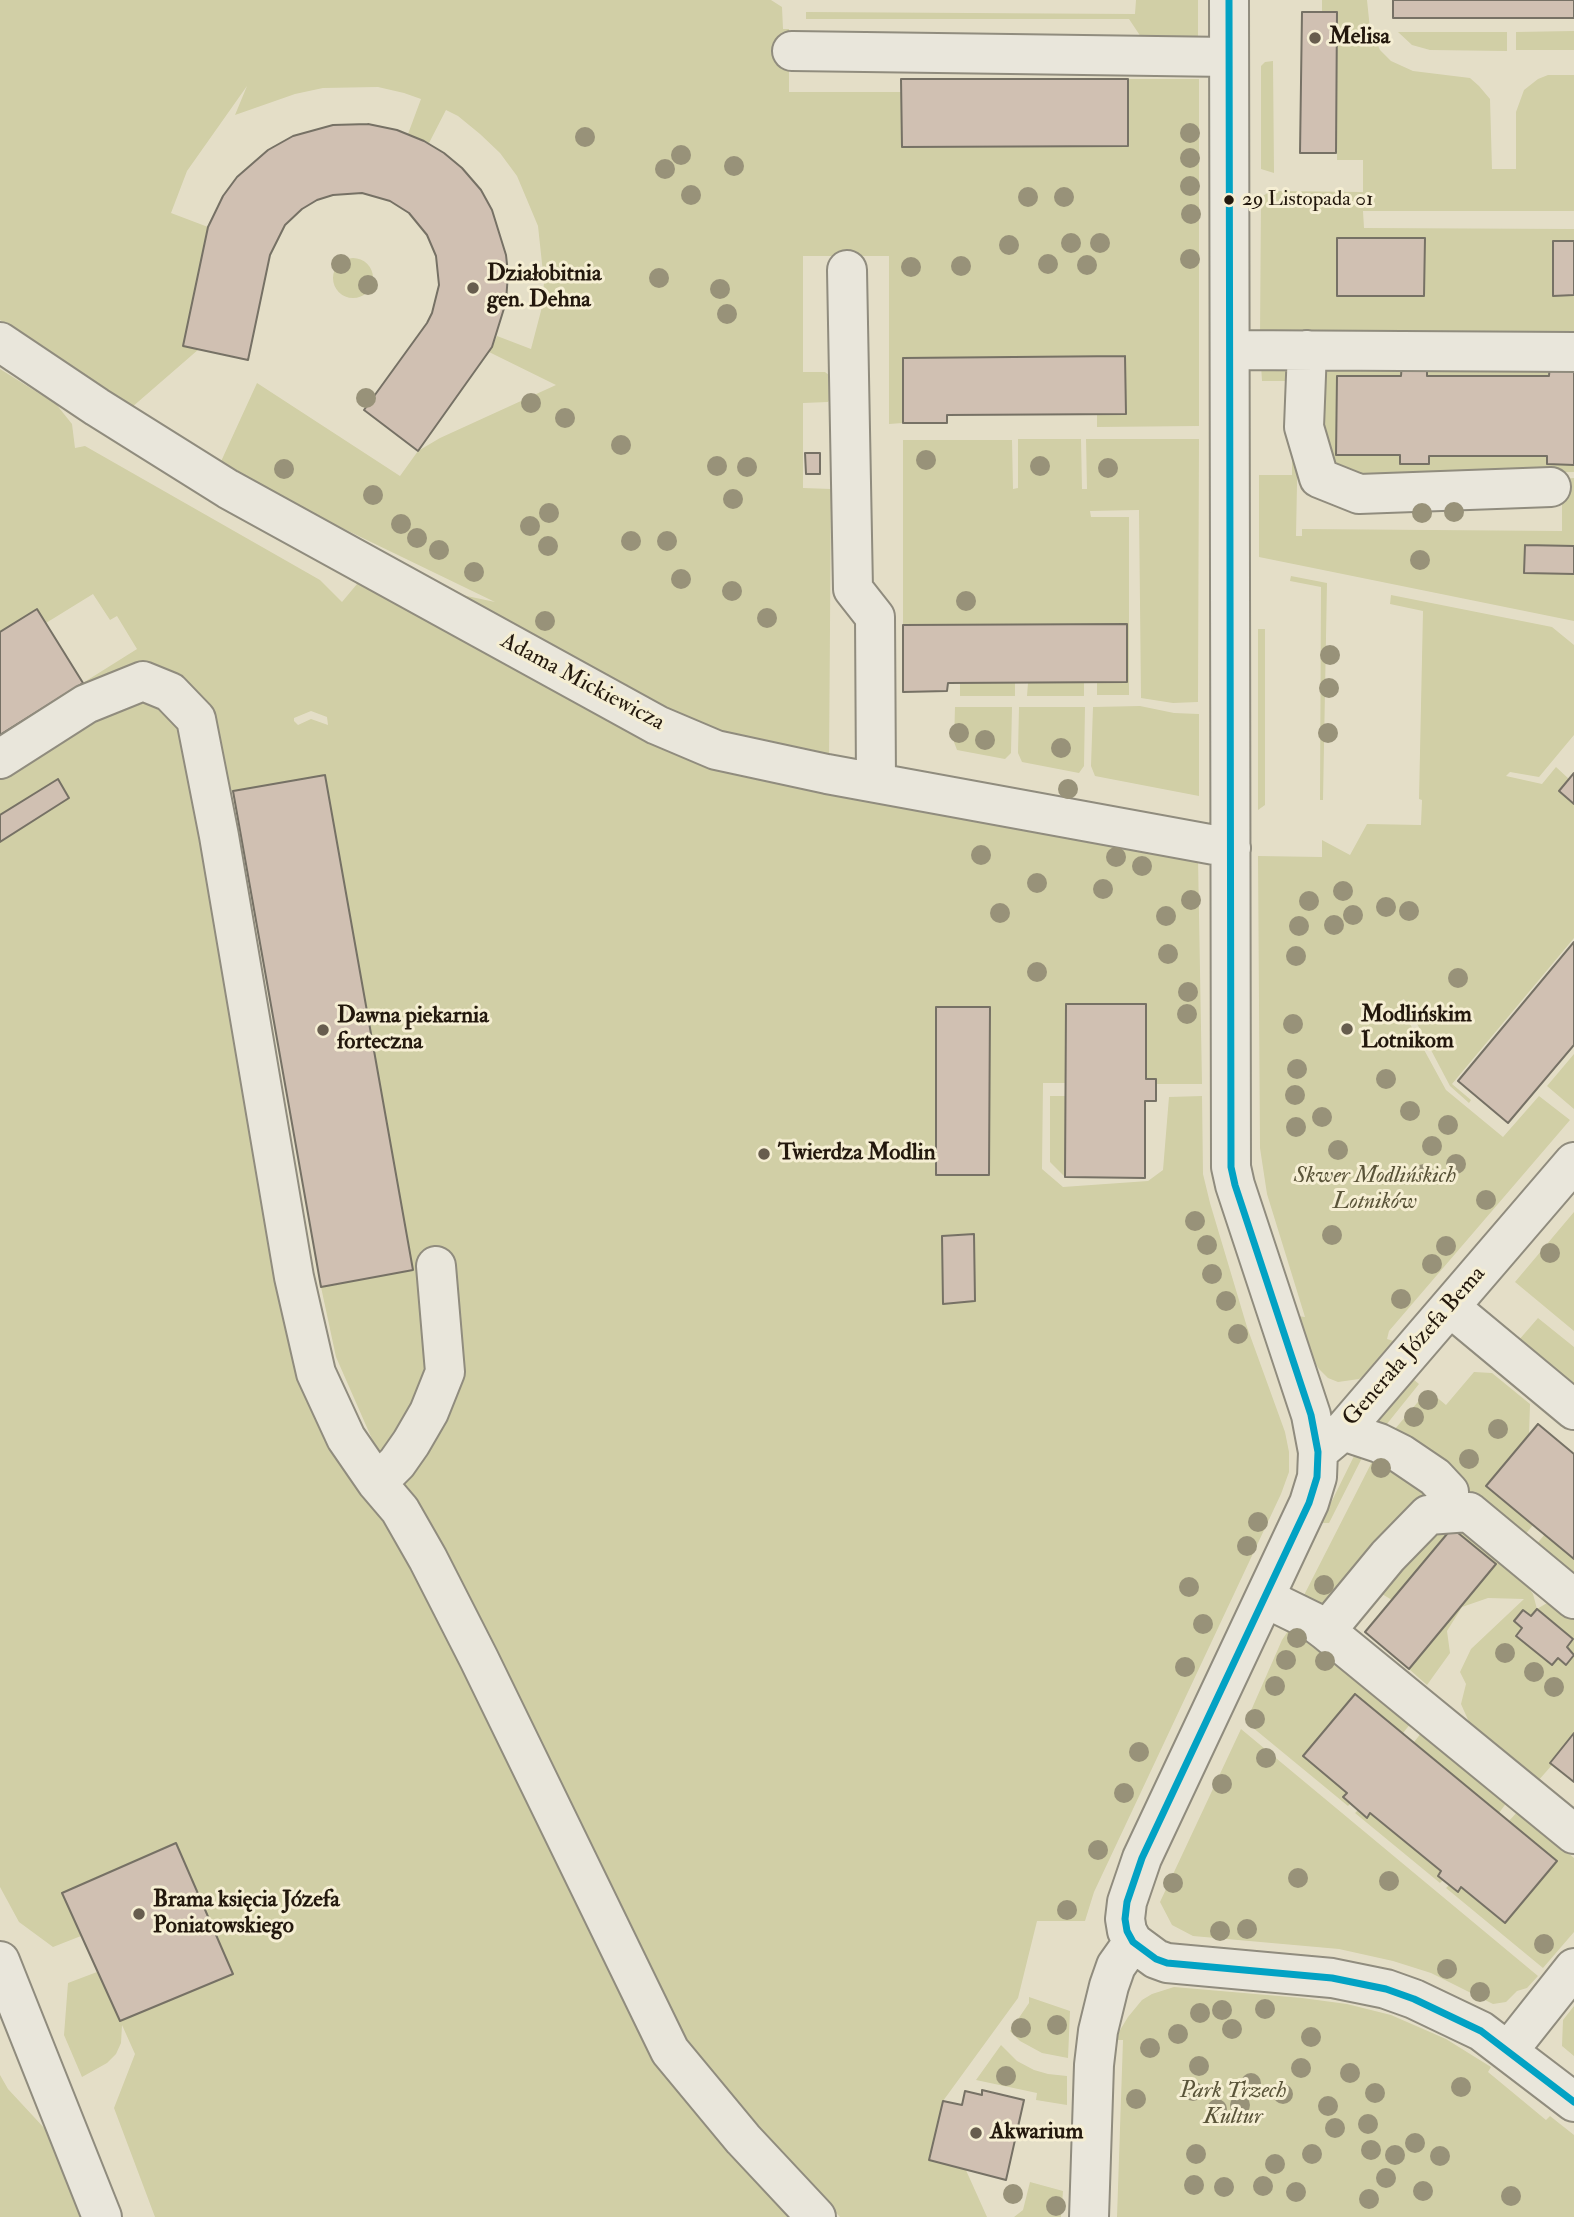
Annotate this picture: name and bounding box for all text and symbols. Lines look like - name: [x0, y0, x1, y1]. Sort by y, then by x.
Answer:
- place label: Melisa: [1329, 24, 1390, 52]
- marker: Melisa: [1307, 30, 1323, 46]
- place label: 29 Listopada 01: [1242, 187, 1373, 213]
- marker: 29 Listopada 01: [1222, 193, 1236, 207]
- place label: Działobitnia gen. Dehna: [487, 261, 601, 315]
- marker: Działobitnia gen. Dehna: [465, 280, 481, 296]
- street label: Adama Mickiewicza: [495, 628, 669, 738]
- place label: Modlińskim Lotnikom: [1361, 1002, 1472, 1056]
- place label: Dawna piekarnia forteczna: [337, 1003, 489, 1057]
- marker: Modlińskim Lotnikom: [1339, 1021, 1355, 1037]
- marker: Dawna piekarnia forteczna: [315, 1022, 331, 1038]
- place label: Twierdza Modlin: [778, 1140, 936, 1168]
- marker: Twierdza Modlin: [756, 1146, 772, 1162]
- park label: Skwer Modlińskich Lotników: [1294, 1163, 1456, 1217]
- street label: Generała Józefa Bema: [1338, 1261, 1492, 1433]
- place label: Brama księcia Józefa Poniatowskiego: [153, 1887, 340, 1941]
- marker: Brama księcia Józefa Poniatowskiego: [131, 1906, 147, 1922]
- park label: Park Trzech Kultur: [1180, 2078, 1286, 2132]
- place label: Akwarium: [990, 2119, 1083, 2147]
- marker: Akwarium: [968, 2125, 984, 2141]

